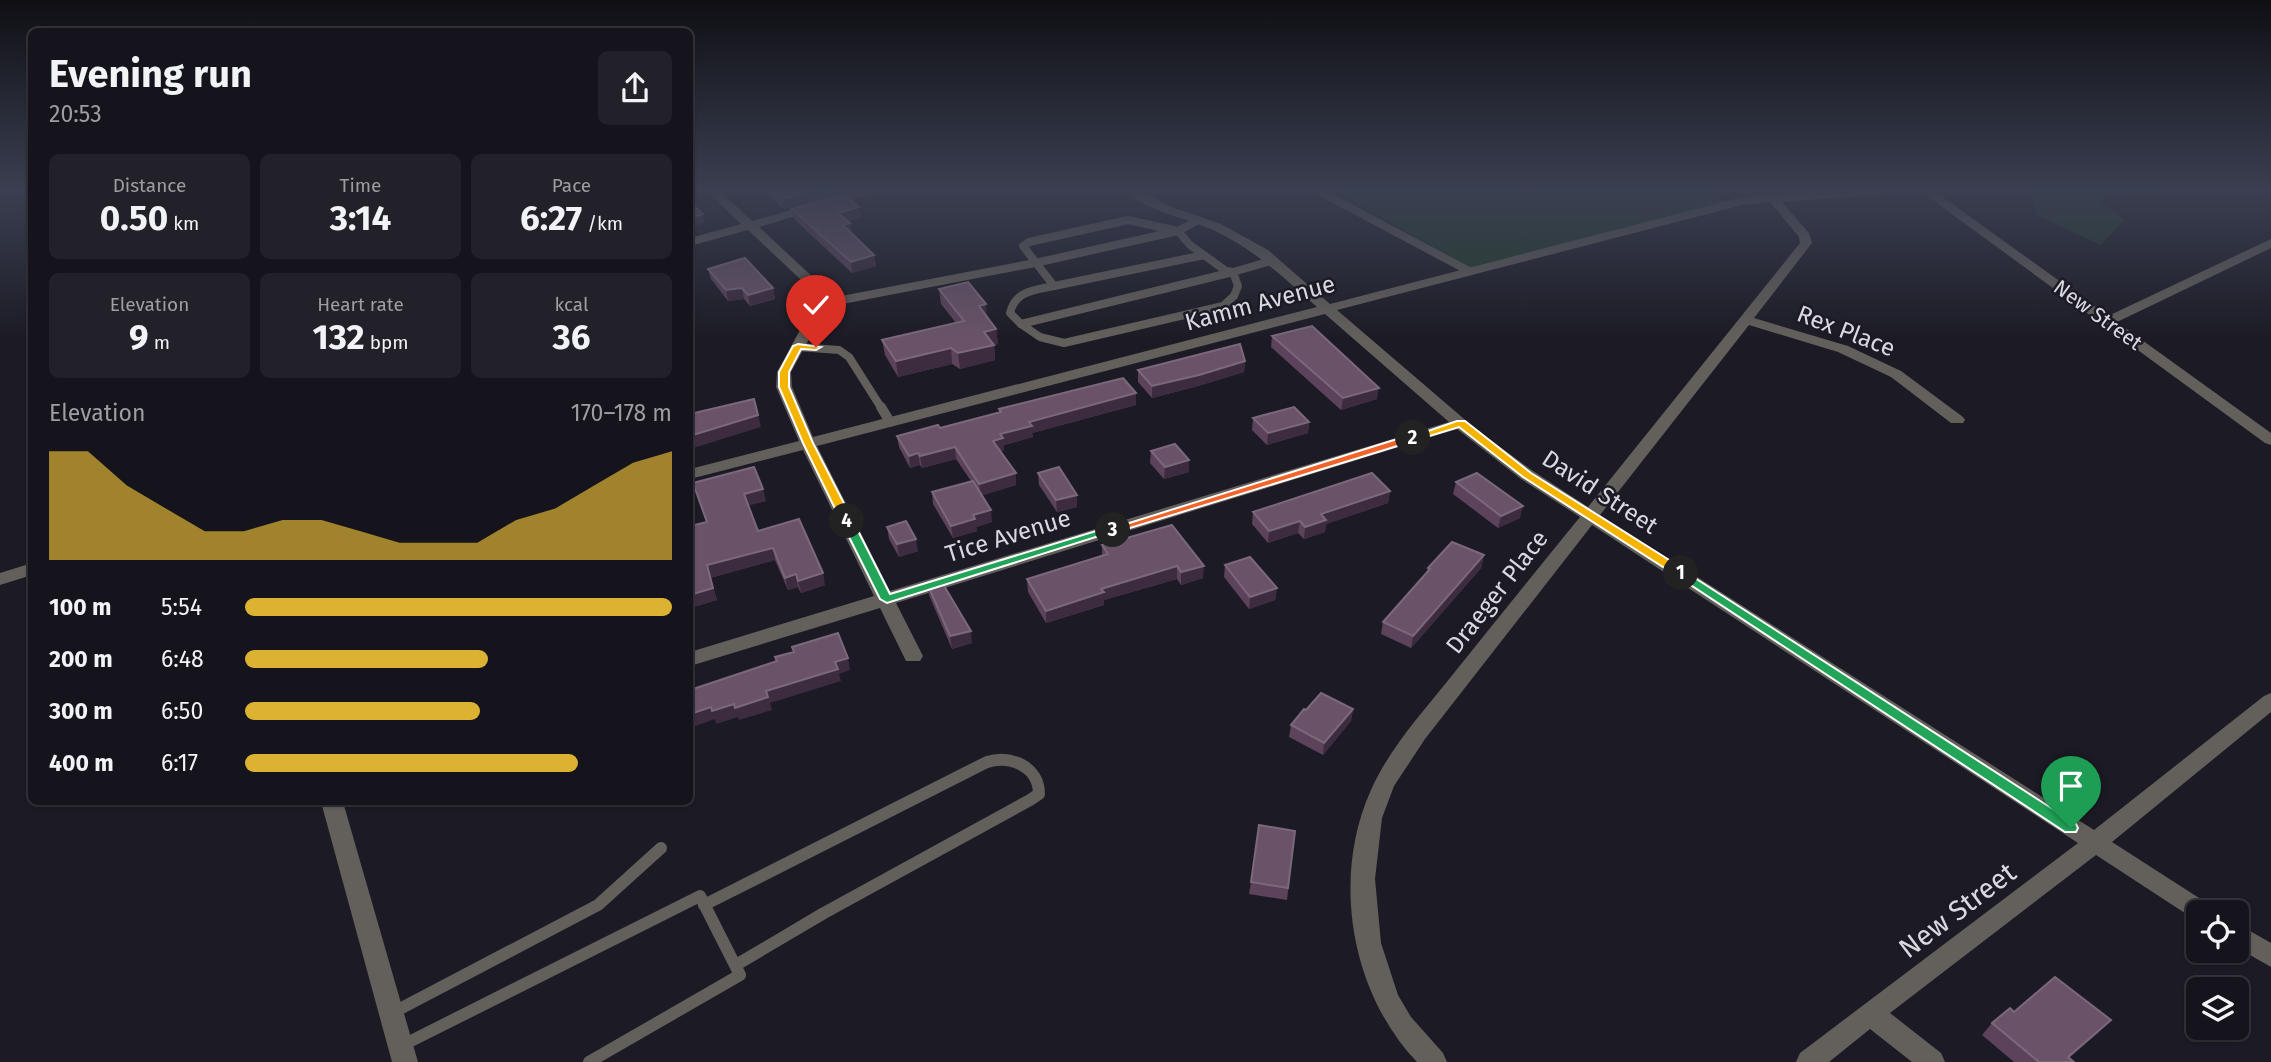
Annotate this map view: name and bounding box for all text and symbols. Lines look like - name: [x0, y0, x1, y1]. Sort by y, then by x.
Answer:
- text: Evening run: [49, 51, 252, 97]
- button: share: [598, 51, 672, 125]
- text: 20:53: [49, 100, 102, 128]
- text: Distance: [113, 174, 186, 197]
- text: Time: [340, 174, 381, 197]
- text: Pace: [552, 174, 591, 197]
- text: 0.50: [100, 197, 168, 239]
- text: 3:14: [330, 197, 391, 239]
- text: 6:27: [520, 197, 582, 239]
- text: km: [168, 212, 199, 235]
- text: /km: [582, 212, 623, 235]
- street label: Kamm Avenue: [1182, 270, 1338, 336]
- street label: New Street: [2049, 274, 2148, 356]
- pin: [786, 275, 846, 347]
- icon: check: [797, 286, 835, 324]
- text: Elevation: [110, 293, 189, 316]
- text: Heart rate: [317, 293, 404, 316]
- text: kcal: [554, 293, 589, 316]
- street label: Rex Place: [1793, 300, 1899, 362]
- text: 9: [129, 316, 149, 358]
- text: 132: [312, 316, 365, 358]
- text: 36: [553, 316, 590, 358]
- text: m: [149, 331, 170, 354]
- text: bpm: [365, 331, 409, 354]
- text: Elevation: [49, 399, 145, 427]
- text: 170–178 m: [571, 399, 672, 427]
- pin: 2: [1396, 420, 1430, 456]
- text: 2: [1408, 426, 1417, 449]
- street label: David Street: [1537, 444, 1663, 540]
- pin: 4: [830, 504, 864, 538]
- street label: Tice Avenue: [942, 504, 1074, 568]
- text: 4: [841, 509, 852, 532]
- pin: 3: [1096, 512, 1130, 548]
- text: 3: [1108, 518, 1117, 541]
- street label: Draeger Place: [1440, 525, 1554, 659]
- pin: 1: [1664, 556, 1698, 590]
- text: 1: [1676, 561, 1685, 584]
- text: 100 m: [49, 593, 111, 621]
- text: 5:54: [161, 593, 202, 621]
- text: 200 m: [49, 645, 113, 673]
- text: 6:48: [161, 645, 204, 673]
- text: 300 m: [49, 697, 113, 725]
- text: 6:50: [161, 697, 203, 725]
- text: 400 m: [49, 749, 114, 777]
- text: 6:17: [161, 749, 198, 777]
- pin: [2041, 756, 2101, 828]
- icon: arrive: [2052, 767, 2090, 805]
- street label: New Street: [1892, 855, 2023, 965]
- map controls: [2186, 900, 2249, 1040]
- button: locate: [2186, 900, 2249, 963]
- button: layers: [2186, 977, 2249, 1040]

